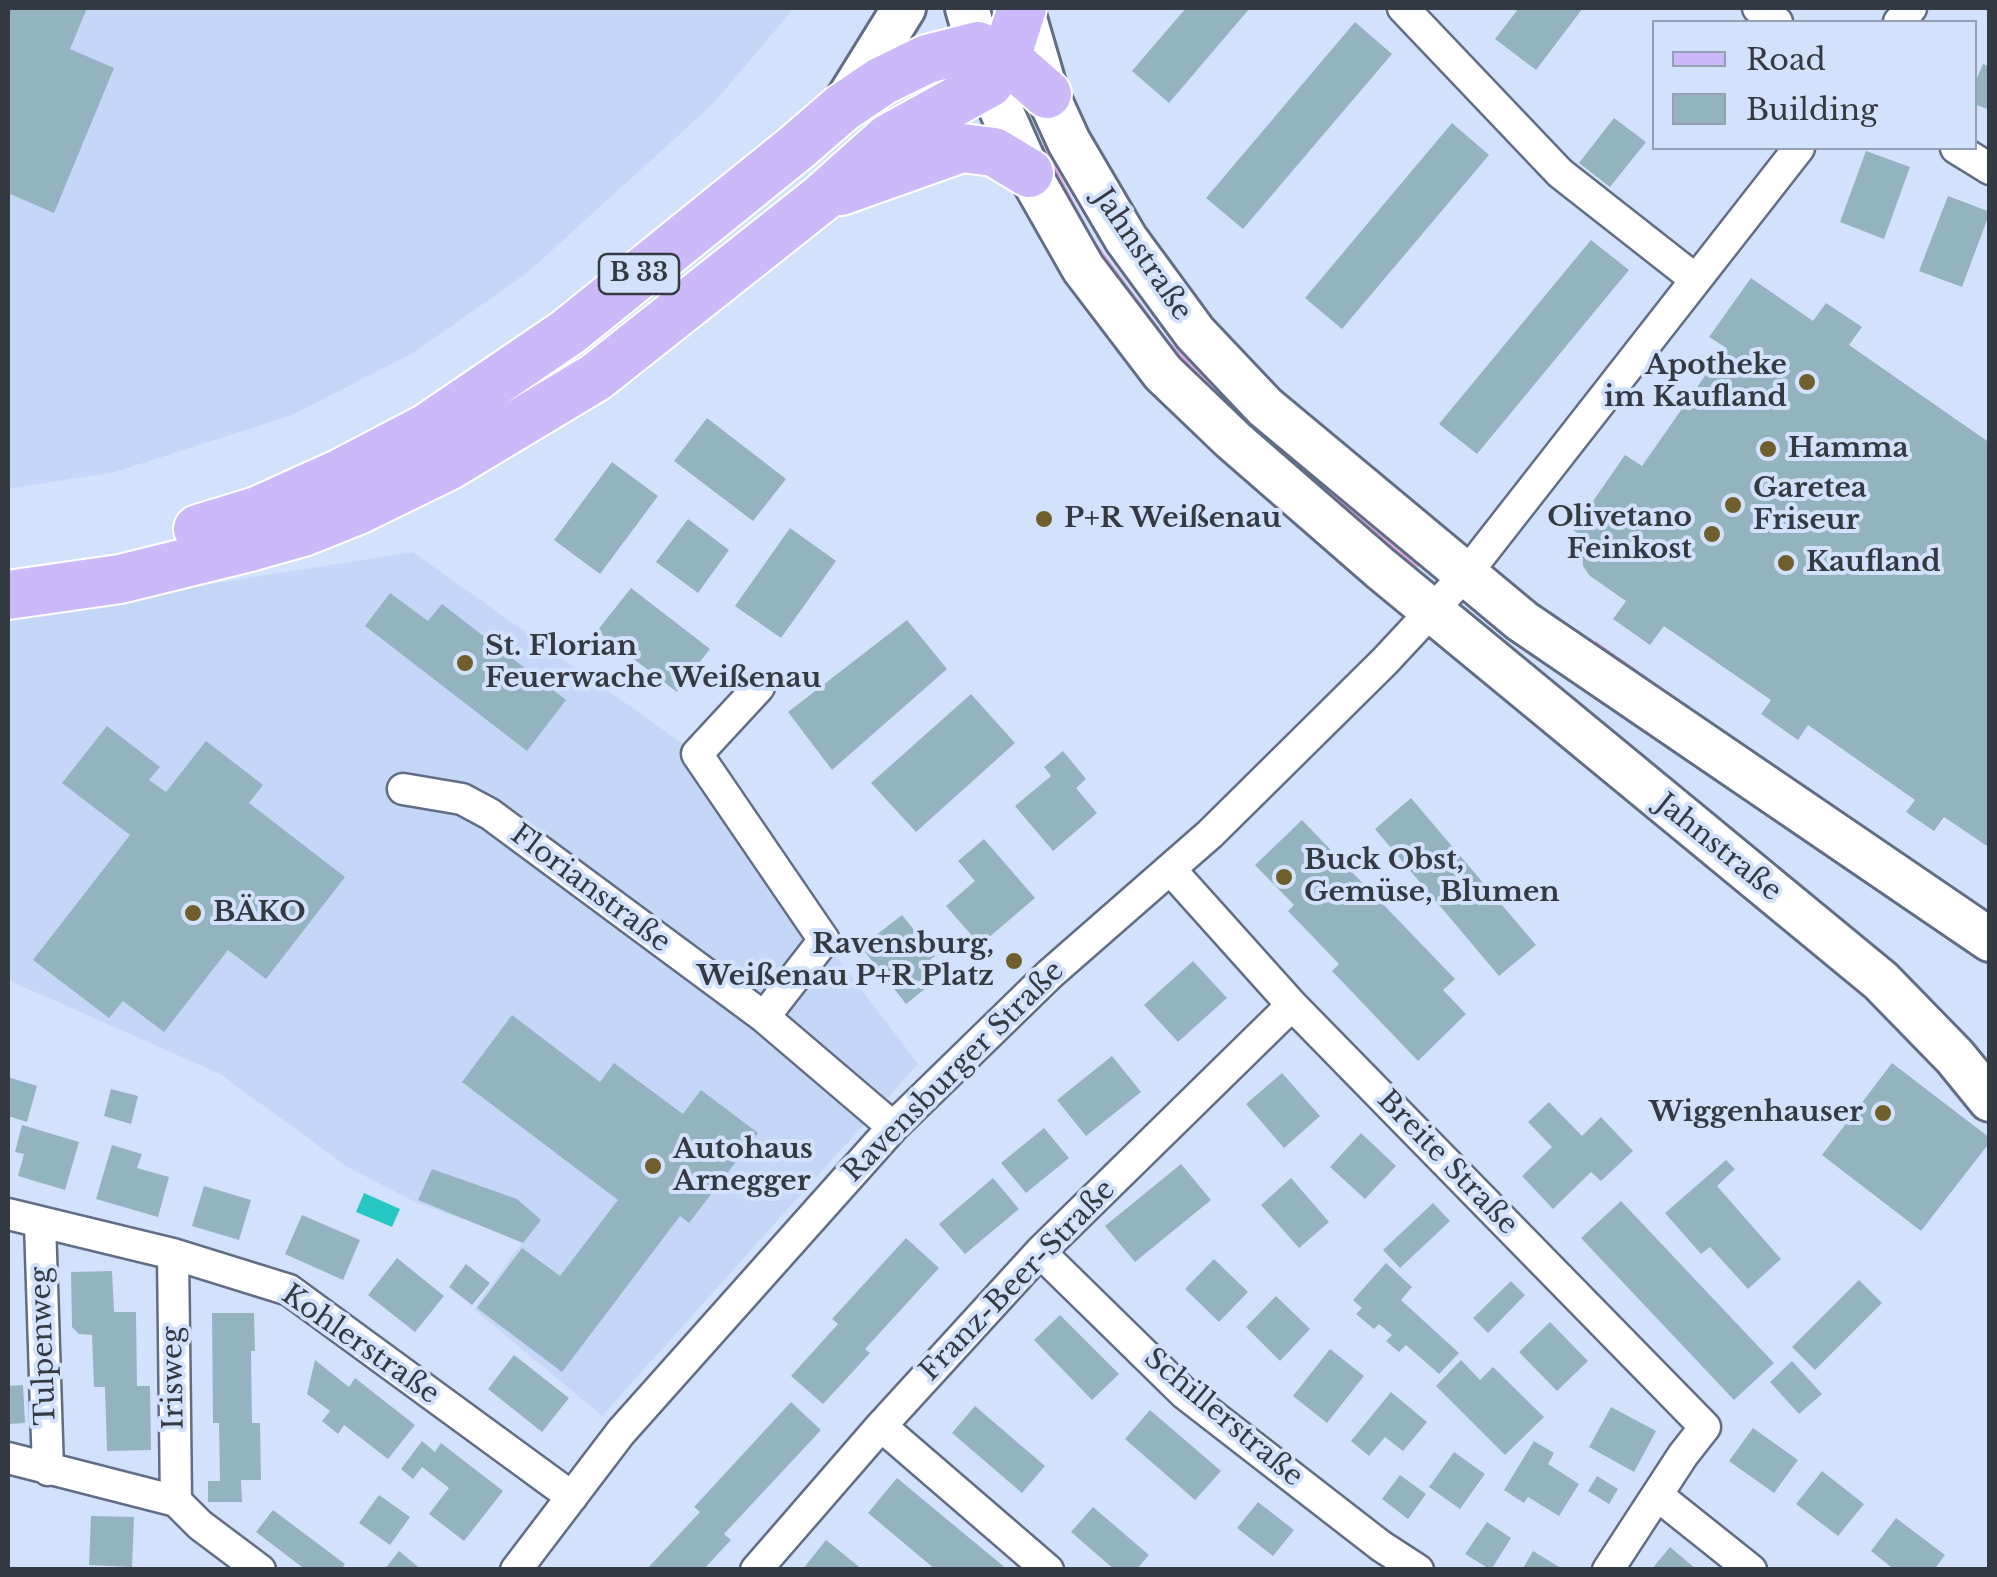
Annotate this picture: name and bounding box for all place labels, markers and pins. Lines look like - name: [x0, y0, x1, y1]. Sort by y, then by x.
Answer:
- place label: Apotheke im Kaufland: [1604, 349, 1787, 415]
- marker: Apotheke im Kaufland: [1796, 371, 1818, 393]
- place label: Hamma: [1788, 432, 1909, 466]
- marker: Hamma: [1757, 438, 1779, 460]
- place label: Garetea Friseur: [1753, 472, 1867, 538]
- marker: Garetea Friseur: [1722, 494, 1744, 516]
- place label: Olivetano Feinkost: [1547, 501, 1692, 567]
- place label: P+R Weißenau: [1064, 502, 1281, 536]
- marker: P+R Weißenau: [1033, 508, 1055, 530]
- marker: Olivetano Feinkost: [1701, 523, 1723, 545]
- place label: Kaufland: [1806, 546, 1941, 580]
- marker: Kaufland: [1775, 552, 1797, 574]
- place label: St. Florian Feuerwache Weißenau: [485, 630, 821, 696]
- marker: St. Florian Feuerwache Weißenau: [454, 652, 476, 674]
- place label: Buck Obst, Gemüse, Blumen: [1304, 844, 1560, 910]
- marker: Buck Obst, Gemüse, Blumen: [1273, 866, 1295, 888]
- place label: BÄKO: [213, 896, 306, 930]
- marker: BÄKO: [182, 902, 204, 924]
- place label: Ravensburg, Weißenau P+R Platz: [697, 928, 994, 994]
- marker: Ravensburg, Weißenau P+R Platz: [1003, 950, 1025, 972]
- place label: Wiggenhauser: [1649, 1096, 1863, 1130]
- marker: Wiggenhauser: [1872, 1102, 1894, 1124]
- place label: Autohaus Arnegger: [673, 1133, 813, 1199]
- marker: Autohaus Arnegger: [642, 1155, 664, 1177]

